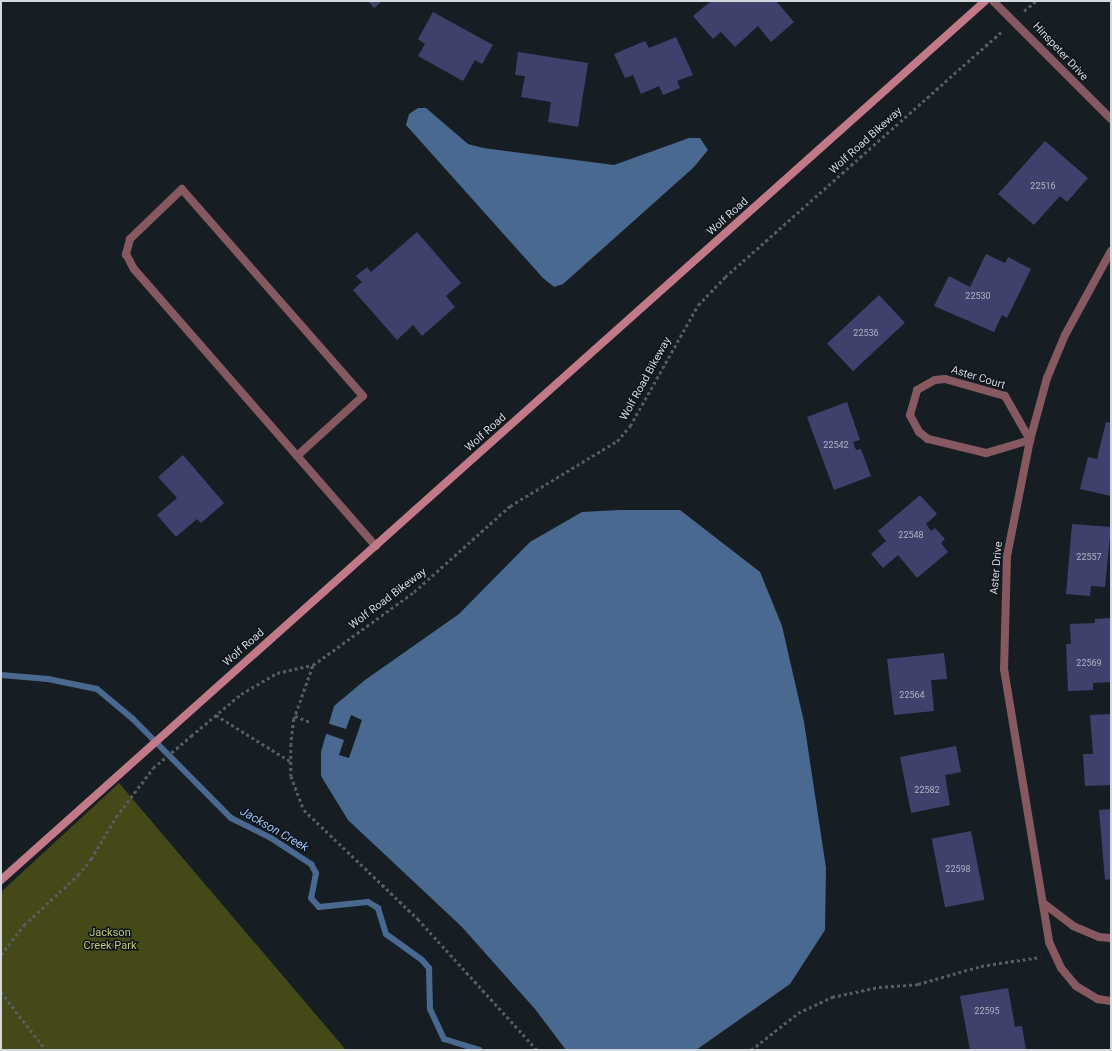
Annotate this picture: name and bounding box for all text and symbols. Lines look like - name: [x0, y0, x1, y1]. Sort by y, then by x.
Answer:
- street label: Hinspeter Drive: [1030, 20, 1090, 84]
- street label: Wolf Road Bikeway: [827, 105, 905, 177]
- house number: 22516: [1030, 181, 1056, 191]
- street label: Wolf Road: [705, 195, 751, 239]
- house number: 22530: [965, 291, 991, 301]
- house number: 22536: [853, 328, 879, 338]
- street label: Wolf Road Bikeway: [618, 335, 674, 423]
- street label: Aster Court: [949, 364, 1007, 392]
- street label: Wolf Road: [463, 411, 509, 455]
- house number: 22542: [823, 440, 849, 450]
- house number: 22548: [898, 530, 924, 540]
- street label: Aster Drive: [988, 541, 1006, 595]
- house number: 22557: [1076, 552, 1102, 562]
- street label: Wolf Road Bikeway: [347, 566, 429, 632]
- street label: Wolf Road: [221, 627, 267, 669]
- house number: 22569: [1076, 658, 1102, 668]
- house number: 22564: [899, 690, 925, 700]
- house number: 22582: [914, 785, 940, 795]
- water label: Jackson Creek: [237, 805, 311, 855]
- house number: 22598: [945, 864, 971, 874]
- park label: Jackson Creek Park: [84, 927, 136, 953]
- house number: 22595: [974, 1006, 1000, 1016]

